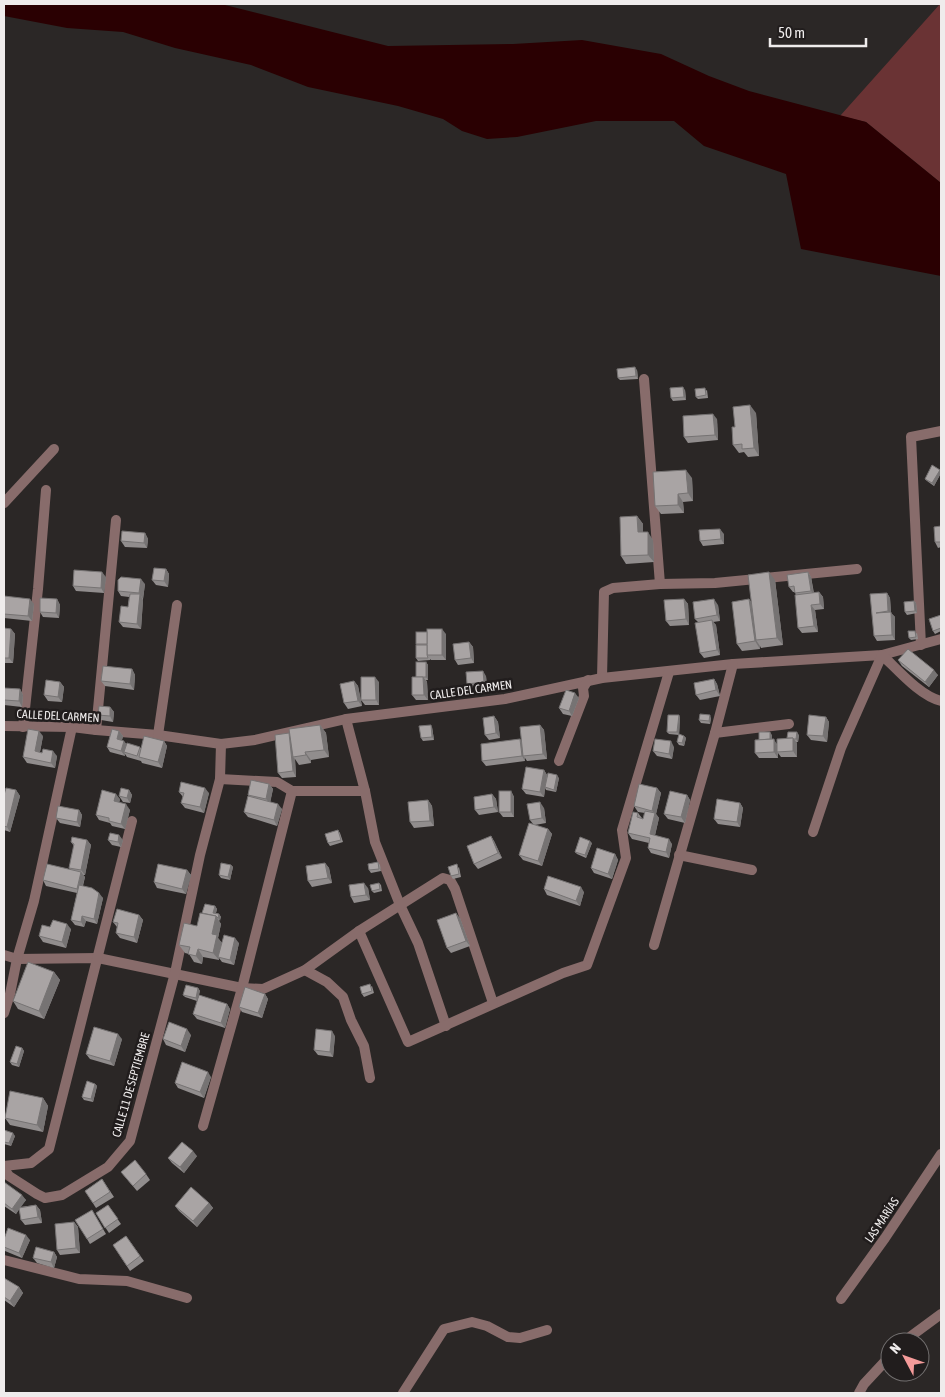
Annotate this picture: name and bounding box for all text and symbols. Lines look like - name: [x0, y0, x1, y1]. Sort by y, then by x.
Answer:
- scale bar: [770, 15, 866, 47]
- text: 50 m: [778, 24, 805, 41]
- street label: CALLE DEL CARMEN: [429, 677, 513, 703]
- street label: CALLE DEL CARMEN: [16, 707, 100, 725]
- street label: CALLE 11 DE SEPTIEMBRE: [109, 1031, 153, 1139]
- street label: LAS MARÍAS: [862, 1195, 902, 1245]
- north arrow: [880, 1332, 930, 1382]
- text: N: [886, 1340, 904, 1357]

